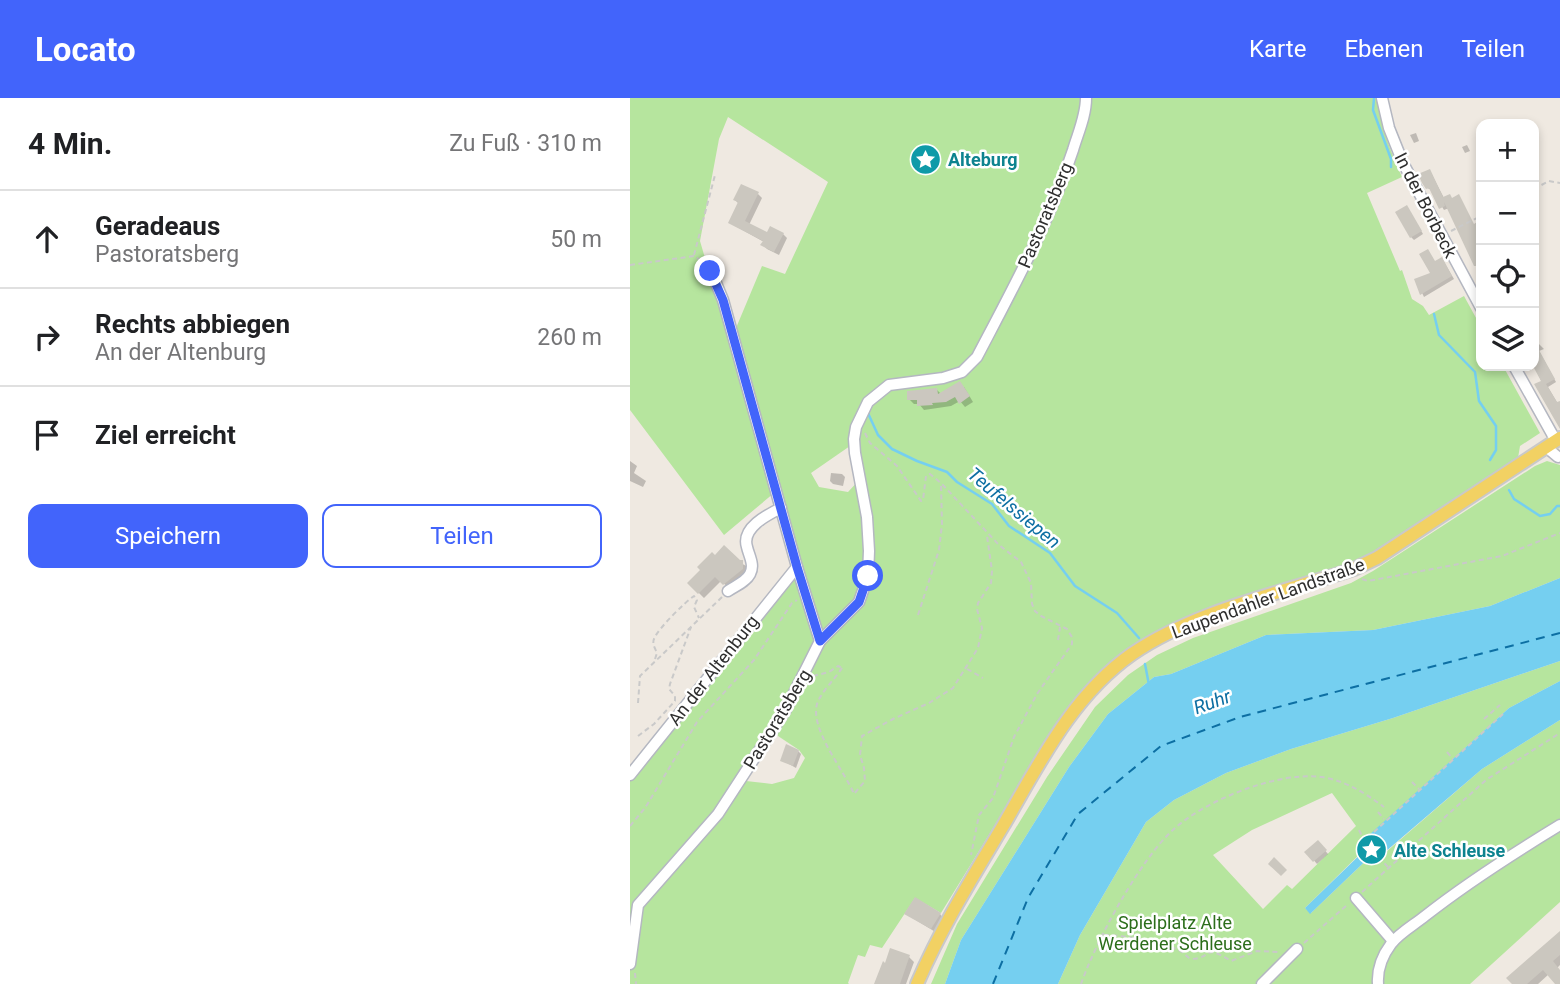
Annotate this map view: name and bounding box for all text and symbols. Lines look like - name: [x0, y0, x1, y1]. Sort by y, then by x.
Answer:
- text: Locato: [35, 30, 136, 69]
- text: Karte: [1249, 35, 1306, 63]
- text: Ebenen: [1344, 35, 1423, 63]
- text: Teilen: [1461, 35, 1525, 63]
- map controls: [1476, 119, 1539, 371]
- button: +: [1476, 119, 1539, 182]
- text: 4 Min.: [28, 126, 112, 161]
- text: Zu Fuß · 310 m: [449, 130, 602, 157]
- place icon: Alteburg: [908, 142, 942, 176]
- place label: Alteburg: [948, 149, 1018, 170]
- street label: In der Borbeck: [1390, 149, 1462, 262]
- street label: Pastoratsberg: [1013, 159, 1077, 271]
- button: −: [1476, 182, 1539, 245]
- text: Geradeaus: [95, 211, 220, 241]
- icon: ahead: [28, 220, 66, 258]
- text: 50 m: [550, 226, 602, 253]
- text: Pastoratsberg: [95, 241, 239, 268]
- button: locate: [1476, 245, 1539, 308]
- route end: [694, 255, 725, 286]
- button: layers: [1476, 308, 1539, 371]
- text: Rechts abbiegen: [95, 309, 290, 339]
- icon: right: [28, 318, 66, 356]
- text: 260 m: [537, 324, 602, 351]
- text: An der Altenburg: [95, 339, 266, 366]
- icon: arrive: [28, 416, 66, 454]
- text: Ziel erreicht: [95, 420, 236, 450]
- water label: Teufelssiepen: [963, 463, 1065, 553]
- button: Speichern: [28, 504, 308, 568]
- button: Teilen: [322, 504, 602, 568]
- street label: Laupendahler Landstraße: [1169, 553, 1367, 643]
- route start: [852, 560, 883, 591]
- street label: An der Altenburg: [663, 611, 763, 729]
- street label: Pastoratsberg: [739, 665, 815, 773]
- water label: Ruhr: [1190, 684, 1234, 719]
- place icon: Alte Schleuse: [1354, 833, 1388, 867]
- place label: Alte Schleuse: [1394, 840, 1505, 861]
- park label: Spielplatz Alte Werdener Schleuse: [1098, 912, 1252, 954]

